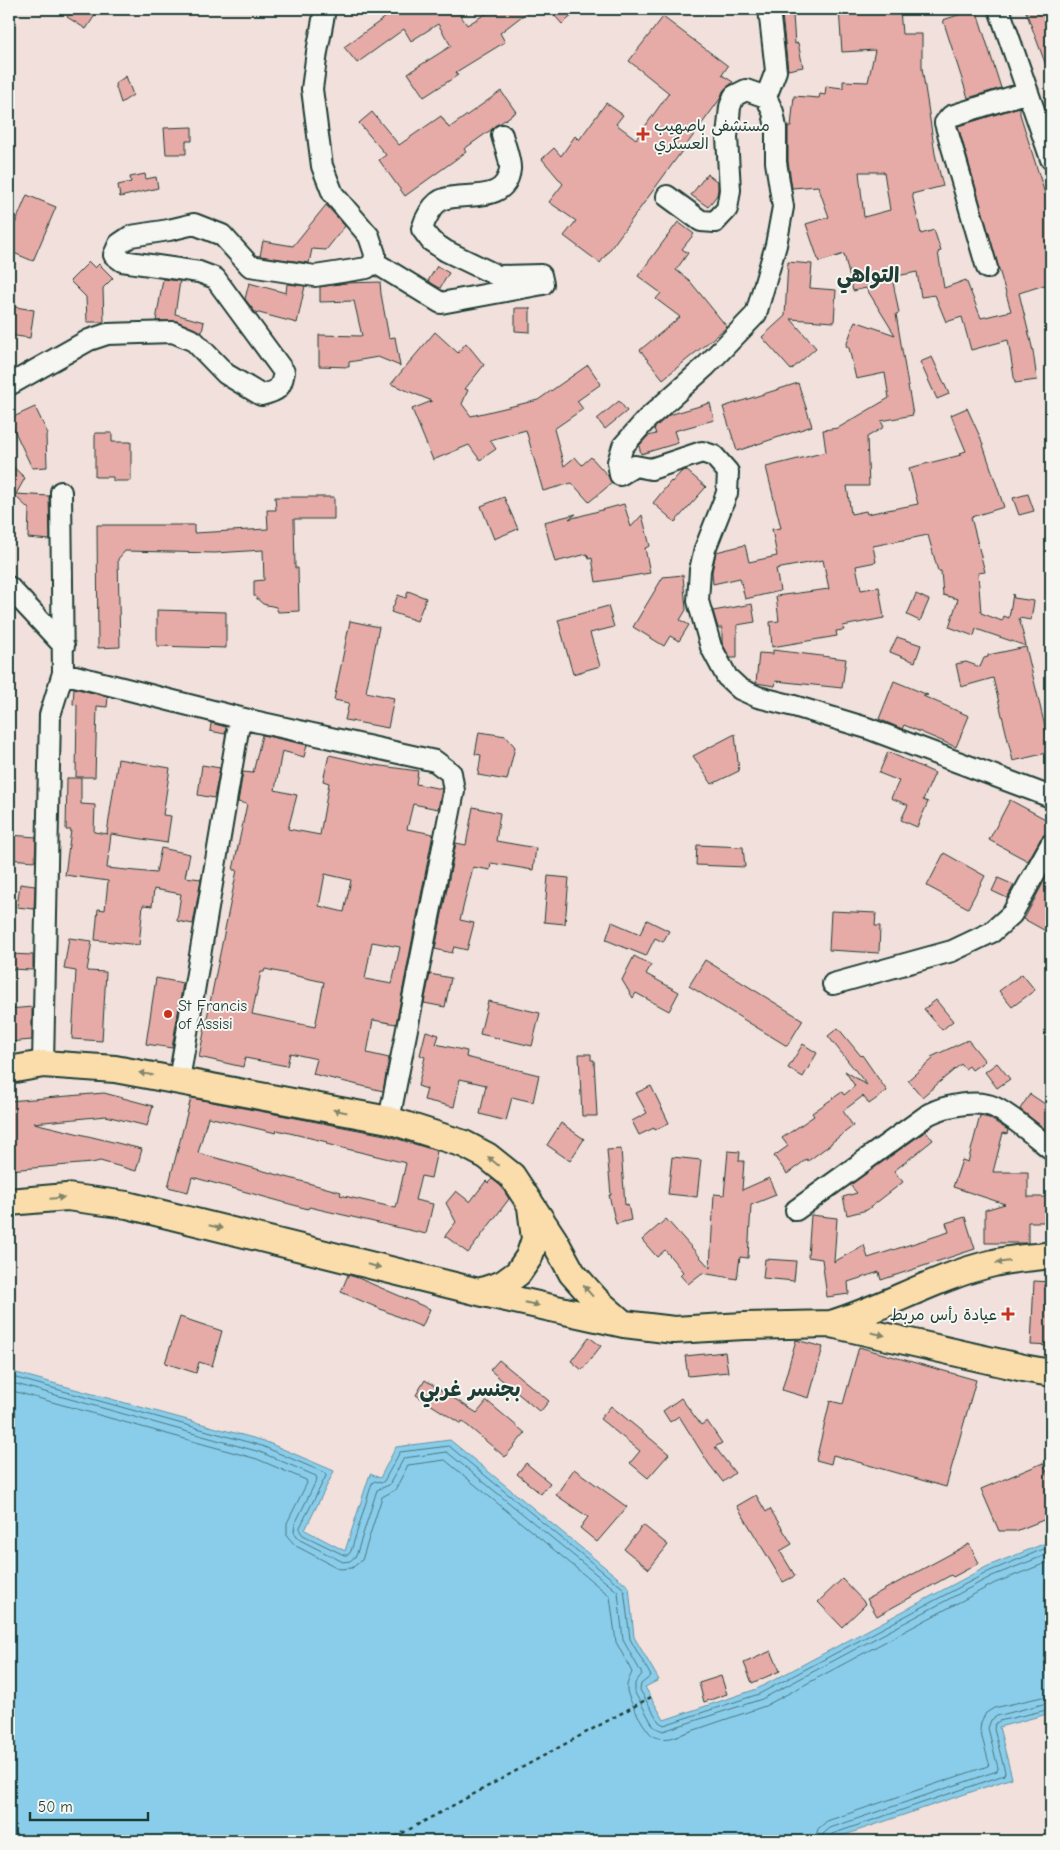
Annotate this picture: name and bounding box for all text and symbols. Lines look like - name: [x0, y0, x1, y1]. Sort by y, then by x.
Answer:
- place label: مستشفى باصهيب العسكري: [654, 117, 770, 155]
- marker: مستشفى باصهيب العسكري: [636, 127, 650, 141]
- district label: التواهي: [837, 263, 899, 294]
- place label: St Francis of Assisi: [178, 997, 247, 1033]
- marker: St Francis of Assisi: [162, 1008, 174, 1020]
- one-way arrow: [138, 1070, 154, 1078]
- one-way arrow: [332, 1106, 348, 1114]
- one-way arrow: [487, 1155, 500, 1166]
- one-way arrow: [50, 1194, 66, 1202]
- one-way arrow: [209, 1223, 224, 1231]
- one-way arrow: [995, 1258, 1011, 1266]
- one-way arrow: [367, 1262, 382, 1270]
- one-way arrow: [582, 1286, 594, 1298]
- one-way arrow: [525, 1300, 540, 1308]
- place label: عيادة رأس مربط: [890, 1306, 997, 1324]
- marker: عيادة رأس مربط: [1001, 1307, 1015, 1321]
- one-way arrow: [871, 1331, 887, 1339]
- district label: بجنسر غربي: [419, 1377, 521, 1408]
- scale bar: [30, 1790, 148, 1822]
- text: 50 m: [38, 1798, 73, 1816]

